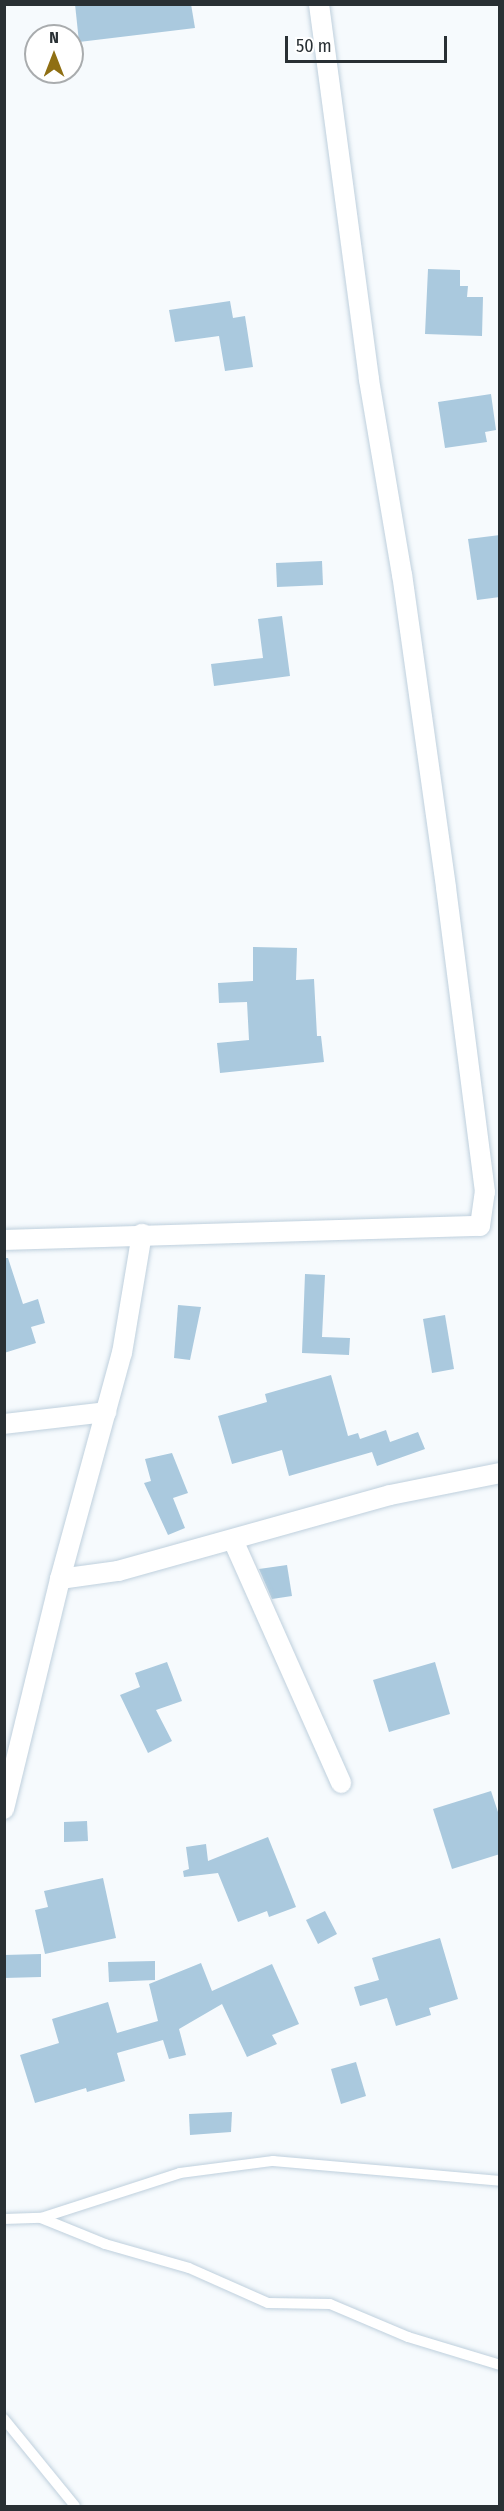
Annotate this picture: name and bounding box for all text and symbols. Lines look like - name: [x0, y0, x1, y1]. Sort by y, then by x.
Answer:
- north arrow: [24, 24, 84, 84]
- scale bar: [288, 24, 450, 62]
- text: N: [49, 28, 59, 47]
- text: 50 m: [296, 35, 332, 57]

